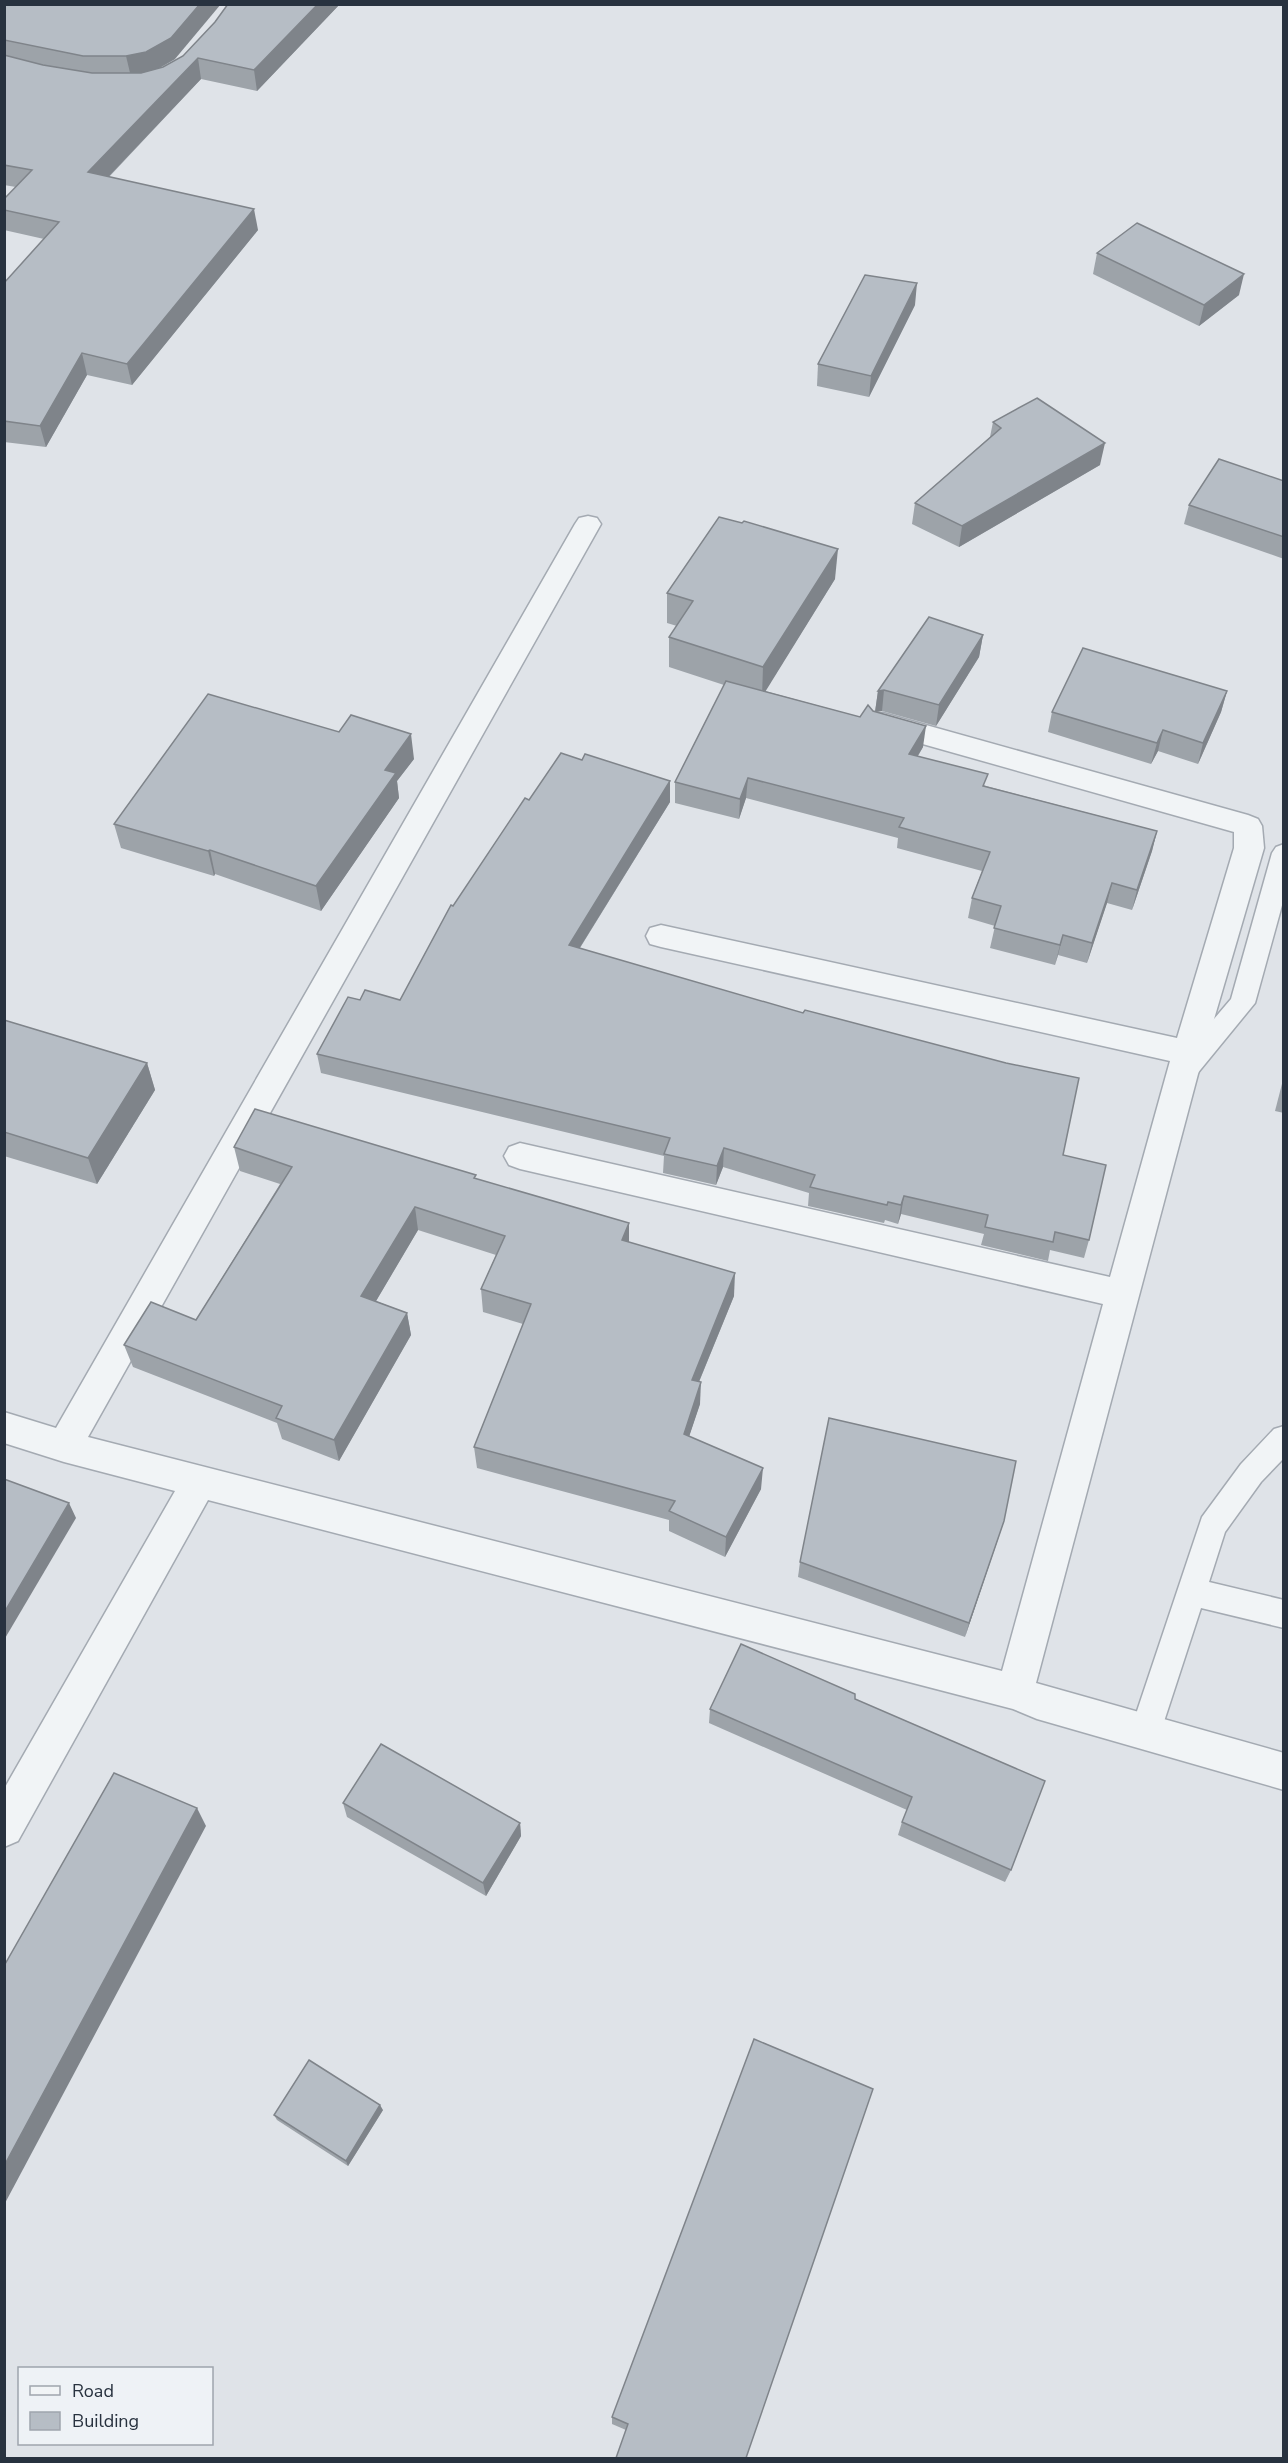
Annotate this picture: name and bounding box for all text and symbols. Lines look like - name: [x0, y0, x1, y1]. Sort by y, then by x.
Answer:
- legend: [18, 2367, 213, 2445]
- text: Road: [72, 2379, 114, 2403]
- text: Building: [72, 2409, 139, 2433]

